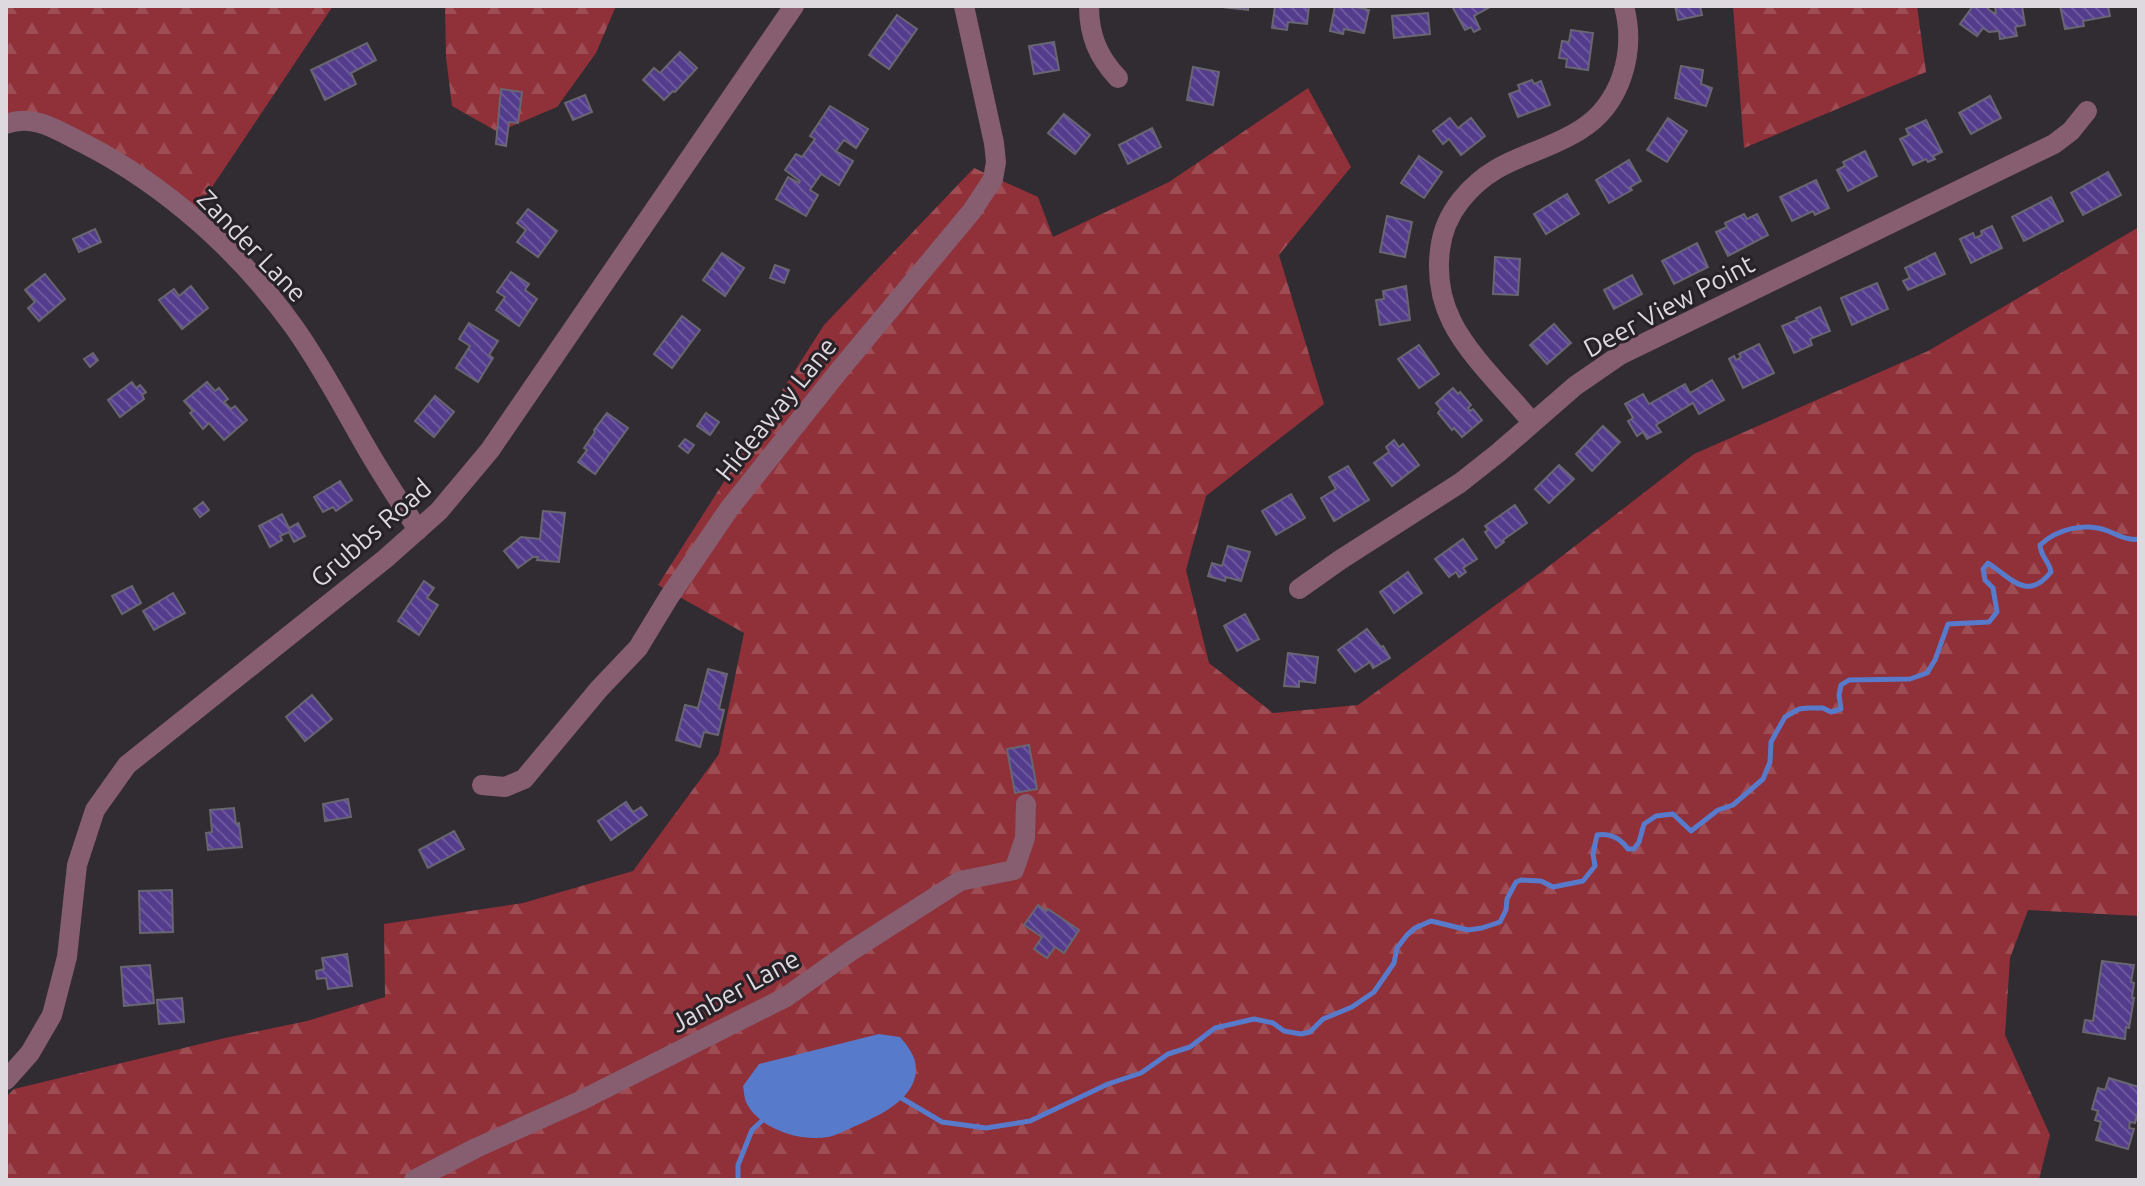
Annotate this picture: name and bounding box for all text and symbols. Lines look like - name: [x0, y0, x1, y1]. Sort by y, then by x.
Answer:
- street label: Zander Lane: [192, 184, 313, 308]
- street label: Deer View Point: [1579, 248, 1759, 363]
- street label: Hideaway Lane: [709, 332, 842, 486]
- street label: Grubbs Road: [305, 473, 437, 593]
- street label: Janber Lane: [666, 943, 804, 1038]

